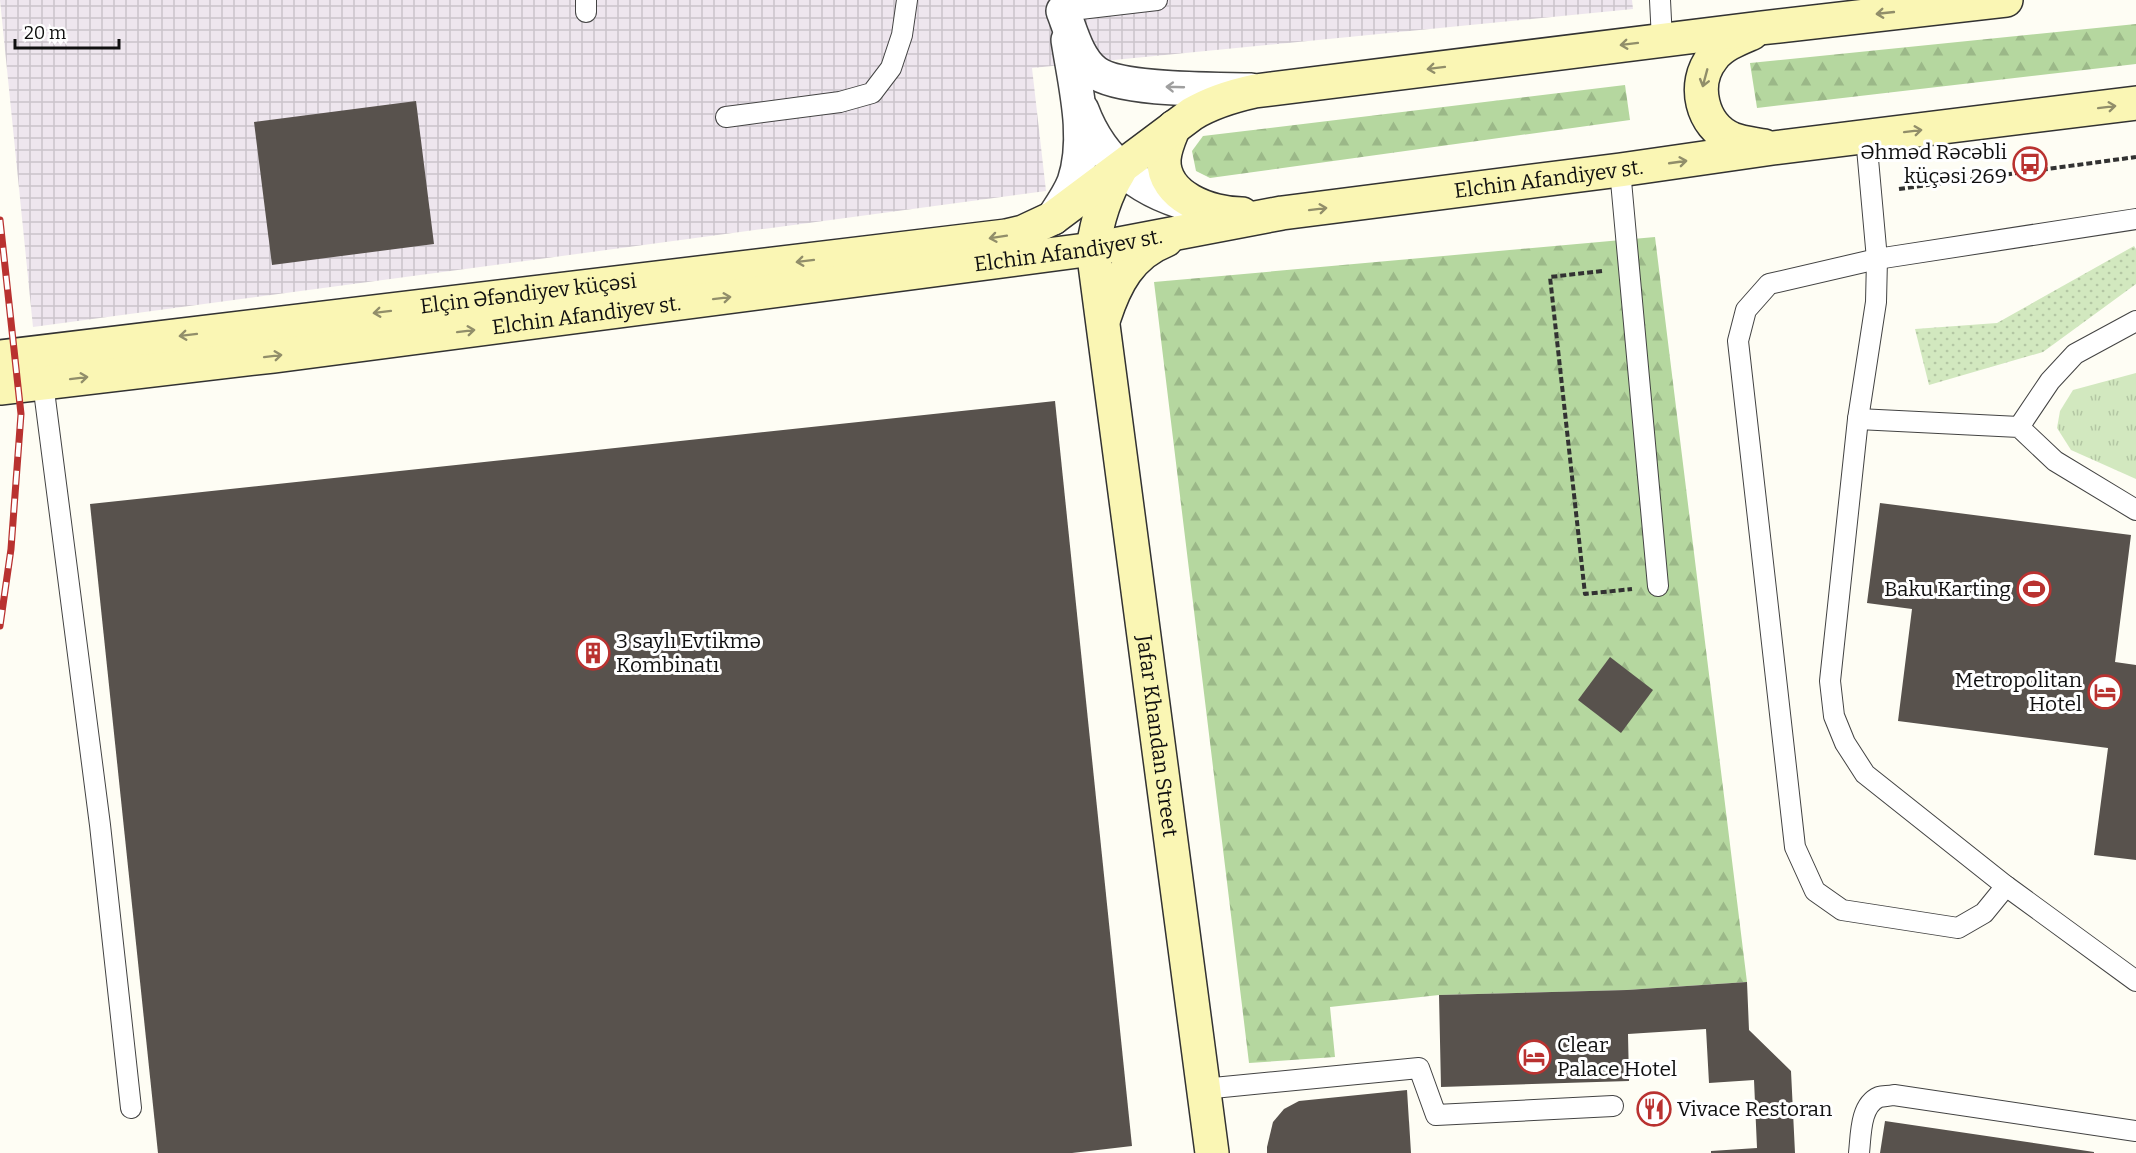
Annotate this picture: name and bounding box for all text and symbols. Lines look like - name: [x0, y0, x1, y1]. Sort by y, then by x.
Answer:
- one-way arrow: [1876, 8, 1896, 19]
- scale bar: [15, 12, 118, 50]
- text: 20 m: [24, 22, 66, 44]
- one-way arrow: [1620, 39, 1640, 50]
- one-way arrow: [1426, 63, 1446, 74]
- one-way arrow: [1699, 68, 1710, 87]
- one-way arrow: [1166, 81, 1186, 92]
- one-way arrow: [2096, 101, 2116, 112]
- one-way arrow: [1903, 125, 1923, 136]
- place label: Əhməd Rəcəbli küçəsi 269: [1860, 139, 2007, 189]
- bus stop icon: Əhməd Rəcəbli küçəsi 269: [2012, 146, 2048, 182]
- street label: Elchin Afandiyev st.: [1453, 154, 1645, 204]
- one-way arrow: [1668, 156, 1688, 167]
- one-way arrow: [1308, 203, 1328, 214]
- street label: Elchin Afandiyev st.: [972, 223, 1165, 278]
- one-way arrow: [989, 232, 1008, 243]
- one-way arrow: [795, 256, 815, 267]
- street label: Elçin Əfəndiyev küçəsi: [419, 268, 638, 319]
- street label: Elchin Afandiyev st.: [490, 290, 683, 340]
- one-way arrow: [711, 292, 731, 303]
- one-way arrow: [372, 307, 392, 318]
- one-way arrow: [456, 325, 475, 336]
- one-way arrow: [179, 330, 198, 341]
- one-way arrow: [262, 350, 282, 361]
- one-way arrow: [68, 373, 88, 384]
- sports icon: Baku Karting: [2016, 571, 2052, 607]
- place label: Baku Karting: [1884, 576, 2011, 602]
- place label: 3 saylı Evtikmə Kombinatı: [616, 628, 761, 678]
- street label: Jafar Khandan Street: [1131, 632, 1183, 839]
- building icon: 3 saylı Evtikmə Kombinatı: [575, 635, 611, 671]
- place label: Metropolitan Hotel: [1955, 667, 2082, 717]
- hotel icon: Metropolitan Hotel: [2087, 674, 2123, 710]
- place label: Clear Palace Hotel: [1557, 1032, 1677, 1082]
- hotel icon: Clear Palace Hotel: [1516, 1039, 1552, 1075]
- restaurant icon: Vivace Restoran: [1636, 1091, 1672, 1127]
- place label: Vivace Restoran: [1677, 1096, 1832, 1122]

